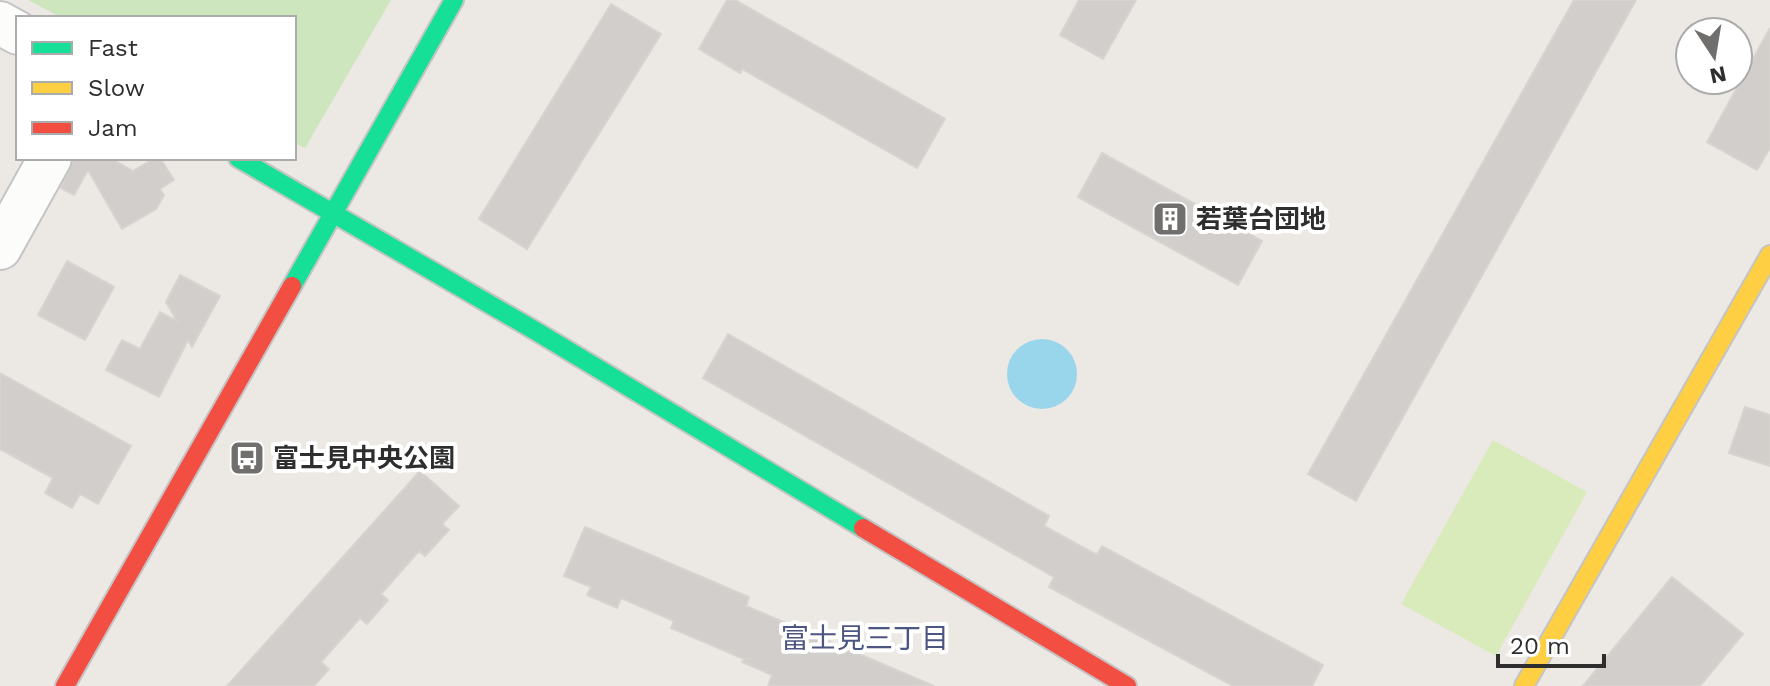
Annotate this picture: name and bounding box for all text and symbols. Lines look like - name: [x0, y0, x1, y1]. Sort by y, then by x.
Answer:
- legend: [16, 16, 296, 160]
- north arrow: [1674, 16, 1754, 96]
- text: Fast: [88, 34, 138, 62]
- text: N: [1707, 61, 1729, 89]
- text: Slow: [88, 74, 145, 102]
- text: Jam: [88, 114, 138, 142]
- building icon: 若葉台団地: [1151, 200, 1189, 238]
- place label: 若葉台団地: [1196, 204, 1326, 234]
- bus stop icon: 富士見中央公園: [228, 439, 266, 477]
- place label: 富士見中央公園: [273, 443, 455, 473]
- scale bar: [1498, 618, 1604, 668]
- district label: 富士見三丁目: [781, 622, 949, 655]
- text: 20 m: [1510, 632, 1570, 660]

